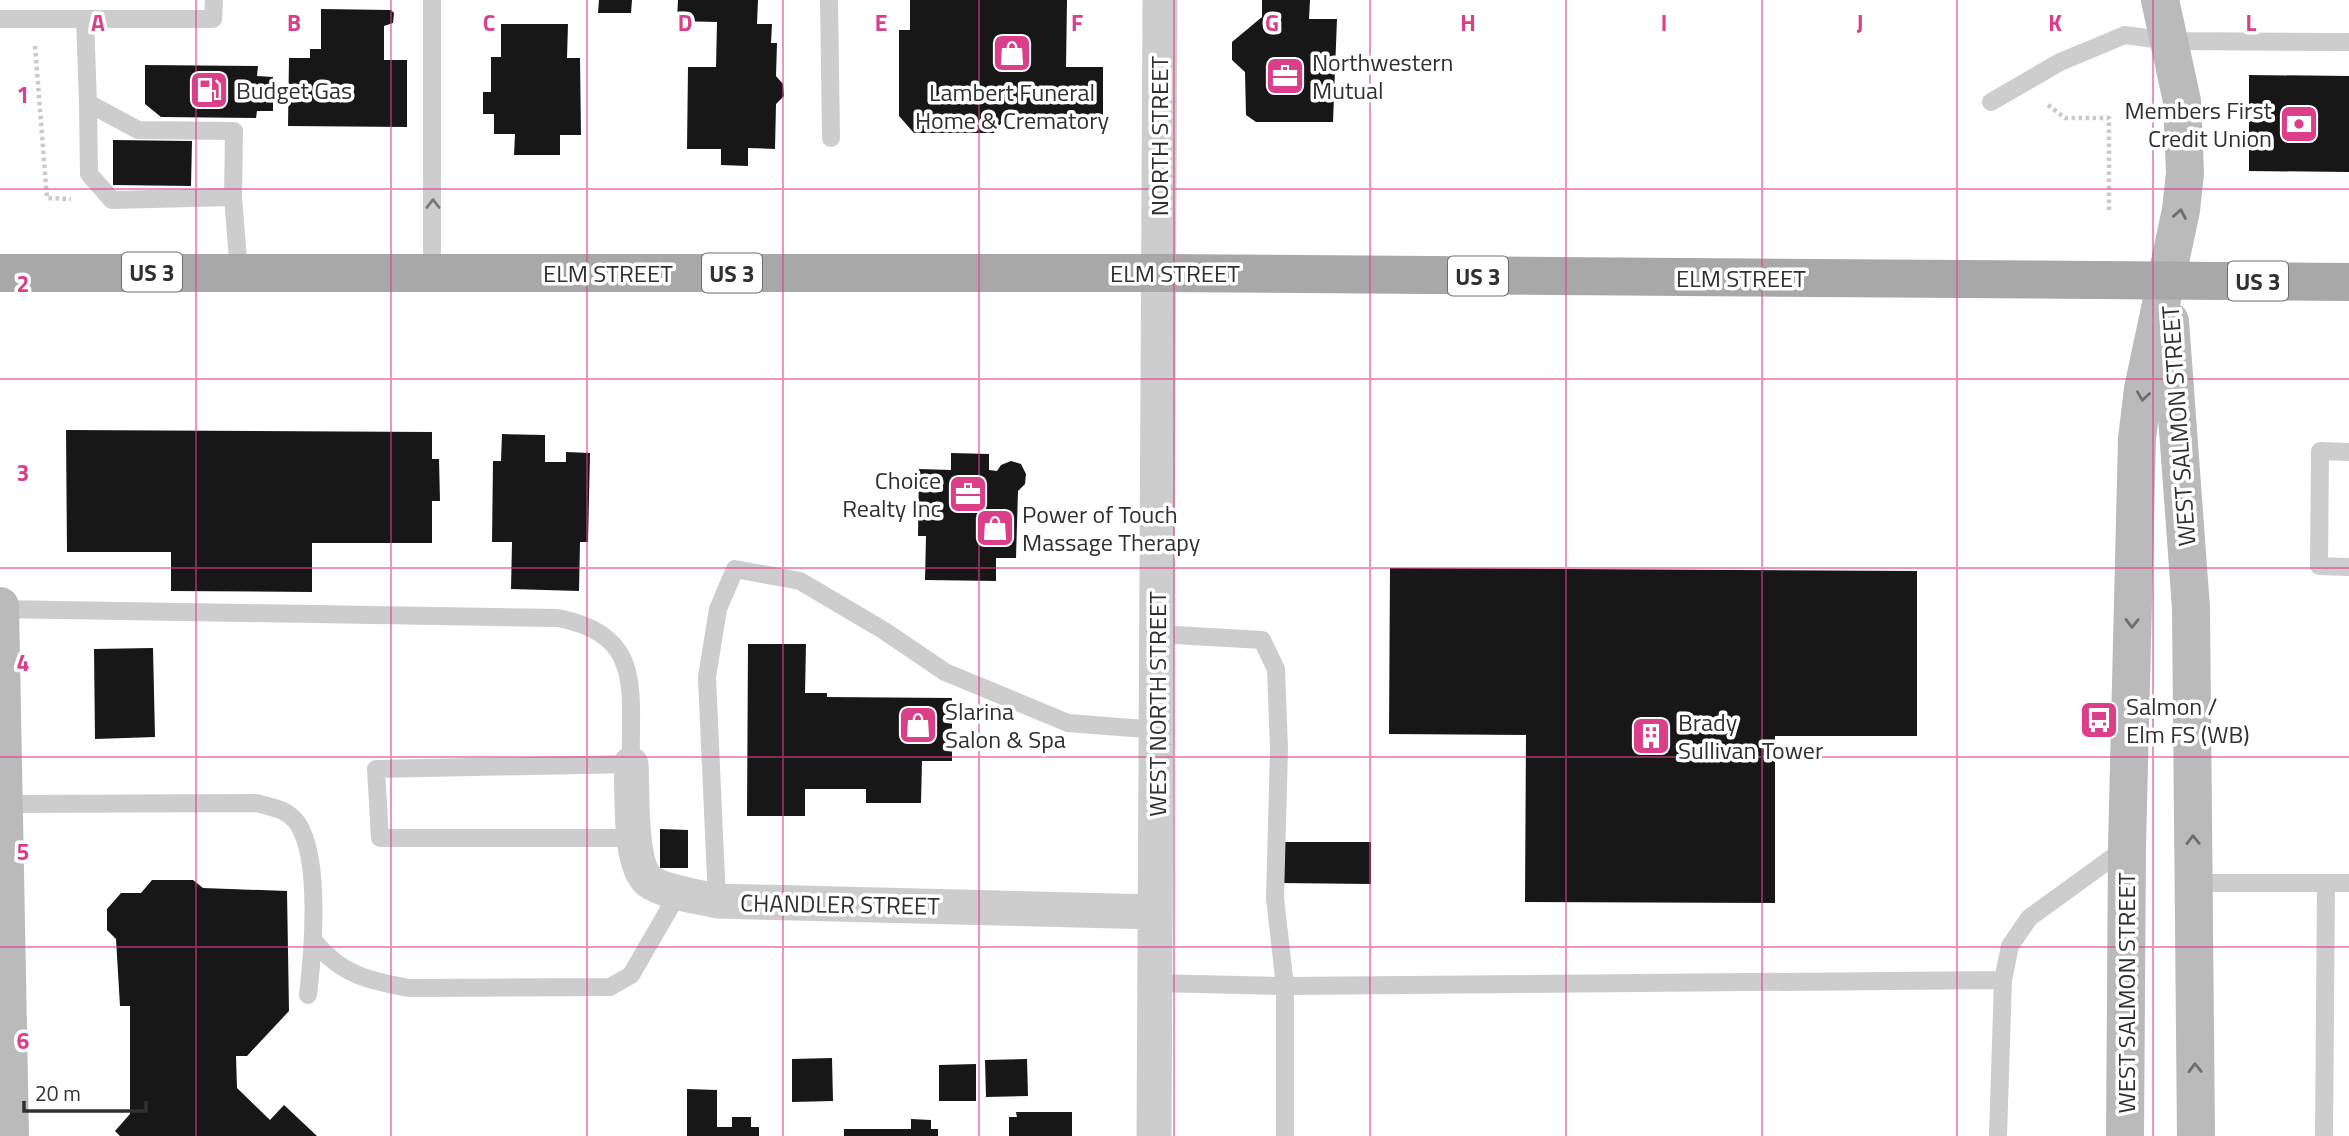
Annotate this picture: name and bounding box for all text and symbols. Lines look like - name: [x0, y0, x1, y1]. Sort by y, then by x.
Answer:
- text: A: [91, 5, 105, 40]
- text: B: [287, 5, 301, 40]
- text: C: [483, 5, 495, 40]
- text: D: [678, 5, 692, 40]
- text: E: [875, 5, 887, 40]
- text: F: [1071, 5, 1083, 40]
- text: G: [1265, 5, 1279, 40]
- text: H: [1460, 5, 1476, 40]
- text: I: [1661, 5, 1667, 40]
- text: J: [1857, 5, 1863, 40]
- text: K: [2048, 5, 2062, 40]
- text: L: [2246, 5, 2257, 40]
- shop icon: Lambert Funeral Home & Crematory: [991, 32, 1033, 74]
- place label: Northwestern Mutual: [1312, 44, 1453, 108]
- street label: NORTH STREET: [1141, 55, 1177, 216]
- office icon: Northwestern Mutual: [1264, 55, 1306, 97]
- fuel station icon: Budget Gas: [188, 69, 230, 111]
- place label: Budget Gas: [236, 72, 352, 108]
- place label: Lambert Funeral Home & Crematory: [915, 74, 1110, 138]
- text: 1: [17, 77, 29, 112]
- place label: Members First Credit Union: [2125, 92, 2273, 156]
- bank icon: Members First Credit Union: [2278, 103, 2320, 145]
- one-way arrow: [425, 198, 441, 209]
- one-way arrow: [2172, 208, 2187, 220]
- road number: US 3: [122, 252, 182, 292]
- road number: US 3: [702, 254, 762, 292]
- street label: ELM STREET: [543, 255, 673, 291]
- street label: ELM STREET: [1110, 255, 1240, 291]
- road number: US 3: [1448, 256, 1508, 296]
- street label: ELM STREET: [1676, 260, 1806, 296]
- road number: US 3: [2228, 262, 2288, 300]
- text: 2: [17, 266, 29, 301]
- street label: WEST SALMON STREET: [2152, 304, 2204, 547]
- one-way arrow: [2135, 390, 2150, 402]
- text: 3: [17, 455, 29, 490]
- place label: Choice Realty Inc: [842, 462, 941, 526]
- office icon: Choice Realty Inc: [947, 473, 989, 515]
- place label: Power of Touch Massage Therapy: [1022, 496, 1201, 560]
- shop icon: Power of Touch Massage Therapy: [974, 507, 1016, 549]
- street label: WEST NORTH STREET: [1139, 591, 1175, 817]
- one-way arrow: [2125, 617, 2140, 628]
- text: 4: [17, 645, 29, 680]
- place label: Salmon / Elm FS (WB): [2126, 688, 2250, 752]
- place label: Slarina Salon & Spa: [945, 693, 1066, 757]
- bus stop icon: Salmon / Elm FS (WB): [2078, 699, 2120, 741]
- shop icon: Slarina Salon & Spa: [897, 704, 939, 746]
- place label: Brady Sullivan Tower: [1678, 704, 1823, 768]
- building icon: Brady Sullivan Tower: [1630, 715, 1672, 757]
- text: 5: [17, 834, 29, 869]
- one-way arrow: [2185, 835, 2201, 845]
- street label: WEST SALMON STREET: [2108, 872, 2144, 1114]
- street label: CHANDLER STREET: [740, 884, 941, 924]
- text: 6: [17, 1023, 30, 1058]
- one-way arrow: [2188, 1062, 2203, 1073]
- scale bar: [24, 1070, 147, 1114]
- text: 20 m: [35, 1077, 81, 1109]

